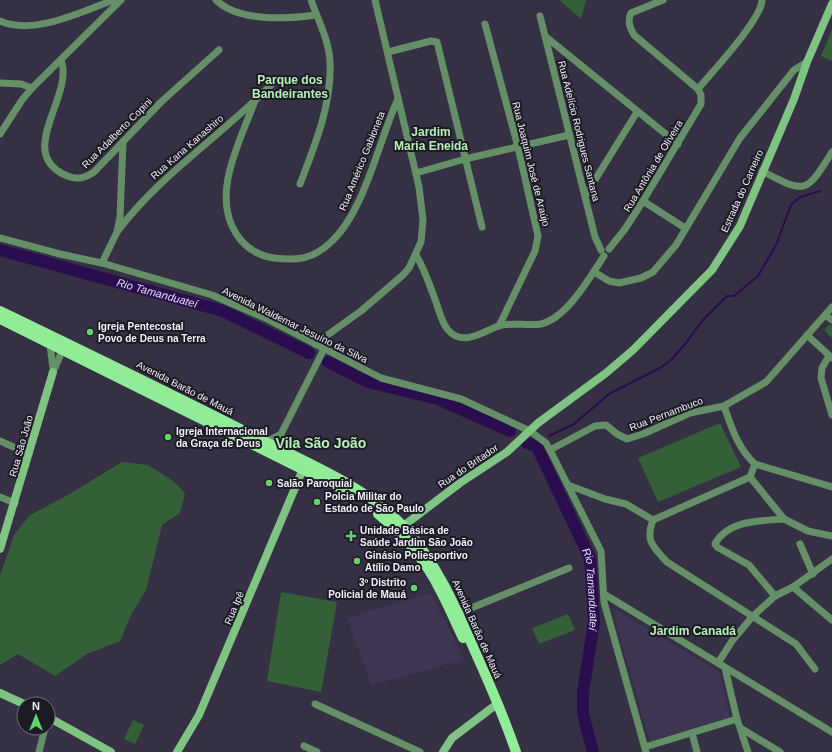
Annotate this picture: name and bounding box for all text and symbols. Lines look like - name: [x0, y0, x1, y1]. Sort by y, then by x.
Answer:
- street label: Rua Adelício Rodrigues Santana: [556, 60, 602, 203]
- district label: Parque dos Bandeirantes: [252, 73, 328, 101]
- street label: Rua Adalberto Copini: [80, 96, 154, 170]
- street label: Rua Joaquim José de Araújo: [510, 101, 552, 228]
- street label: Rua Américo Gabioneta: [337, 109, 387, 212]
- street label: Rua Kana Kanashiro: [149, 112, 226, 181]
- street label: Rua Antônia de Oliveira: [621, 118, 685, 214]
- district label: Jardim Maria Eneida: [394, 125, 468, 153]
- street label: Estrada do Carneiro: [719, 147, 765, 234]
- water label: Rio Tamanduateí: [115, 276, 200, 310]
- street label: Avenida Waldemar Jesuíno da Silva: [221, 285, 370, 365]
- place label: Igreja Pentecostal Povo de Deus na Terra: [98, 321, 206, 344]
- marker: Igreja Pentecostal Povo de Deus na Terra: [85, 327, 95, 337]
- street label: Avenida Barão de Mauá: [135, 359, 236, 417]
- street label: Rua Pernambuco: [628, 395, 705, 433]
- street label: Rua São João: [7, 414, 35, 478]
- place label: Igreja Internacional da Graça de Deus: [176, 426, 268, 449]
- marker: Igreja Internacional da Graça de Deus: [163, 432, 173, 442]
- district label: Vila São João: [276, 435, 366, 451]
- street label: Rua do Britador: [436, 441, 501, 490]
- marker: Salão Paroquial: [264, 478, 274, 488]
- place label: Salão Paroquial: [277, 478, 352, 489]
- place label: Polcia Militar do Estado de São Paulo: [325, 491, 424, 514]
- marker: Polcia Militar do Estado de São Paulo: [312, 497, 322, 507]
- place label: Unidade Básica de Saúde Jardim São João: [360, 525, 473, 548]
- marker: Unidade Básica de Saúde Jardim São João: [345, 530, 357, 542]
- water label: Rio Tamanduateí: [580, 546, 600, 633]
- place label: Ginásio Poliesportivo Atílio Damo: [365, 550, 468, 573]
- marker: Ginásio Poliesportivo Atílio Damo: [352, 556, 362, 566]
- place label: 3º Distrito Policial de Mauá: [328, 577, 406, 600]
- street label: Avenida Barão de Mauá: [450, 578, 504, 681]
- marker: 3º Distrito Policial de Mauá: [409, 583, 419, 593]
- street label: Rua Ipê: [222, 589, 246, 626]
- district label: Jardim Canadá: [650, 624, 736, 638]
- north arrow: [16, 696, 56, 736]
- text: N: [32, 700, 40, 712]

